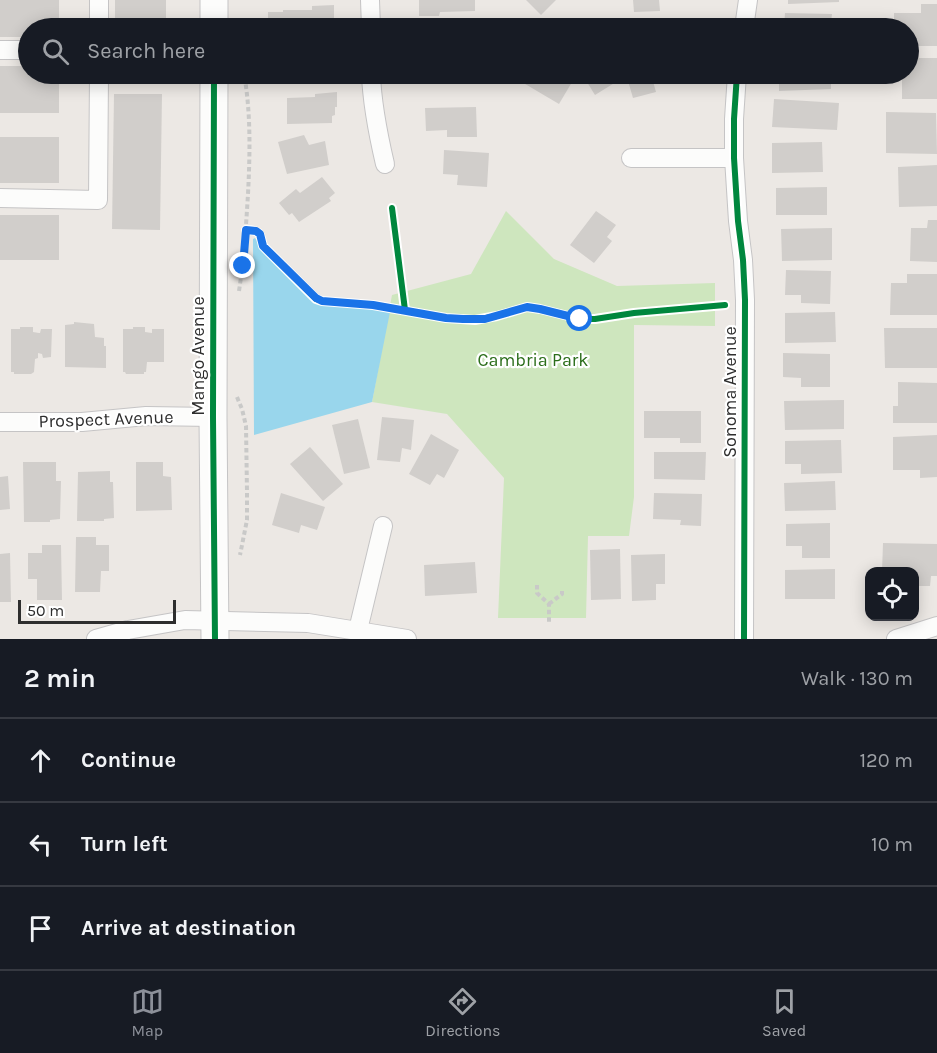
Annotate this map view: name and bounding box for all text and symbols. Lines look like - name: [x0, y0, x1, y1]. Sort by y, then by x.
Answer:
- search box: [18, 18, 919, 84]
- icon: search: [39, 35, 72, 68]
- text: Search here: [87, 38, 205, 64]
- route end: [229, 252, 255, 278]
- street label: Mango Avenue: [187, 296, 209, 416]
- route start: [566, 305, 592, 331]
- street label: Sonoma Avenue: [719, 326, 741, 458]
- park label: Cambria Park: [477, 349, 589, 371]
- street label: Prospect Avenue: [38, 406, 174, 432]
- map controls: [865, 567, 919, 621]
- button: locate: [865, 567, 919, 621]
- scale bar: [18, 597, 176, 624]
- text: 50 m: [27, 601, 64, 620]
- text: 2 min: [24, 663, 96, 694]
- text: Walk · 130 m: [801, 667, 913, 690]
- icon: ahead: [24, 744, 57, 777]
- text: Continue: [81, 747, 176, 773]
- text: 120 m: [859, 749, 913, 772]
- icon: left: [24, 828, 57, 861]
- text: Turn left: [81, 831, 168, 857]
- text: 10 m: [871, 833, 913, 856]
- icon: arrive: [24, 912, 57, 945]
- text: Arrive at destination: [81, 915, 296, 941]
- tab: Map: [131, 985, 164, 1040]
- tab: Directions: [425, 985, 500, 1040]
- tab: Saved: [762, 985, 806, 1040]

